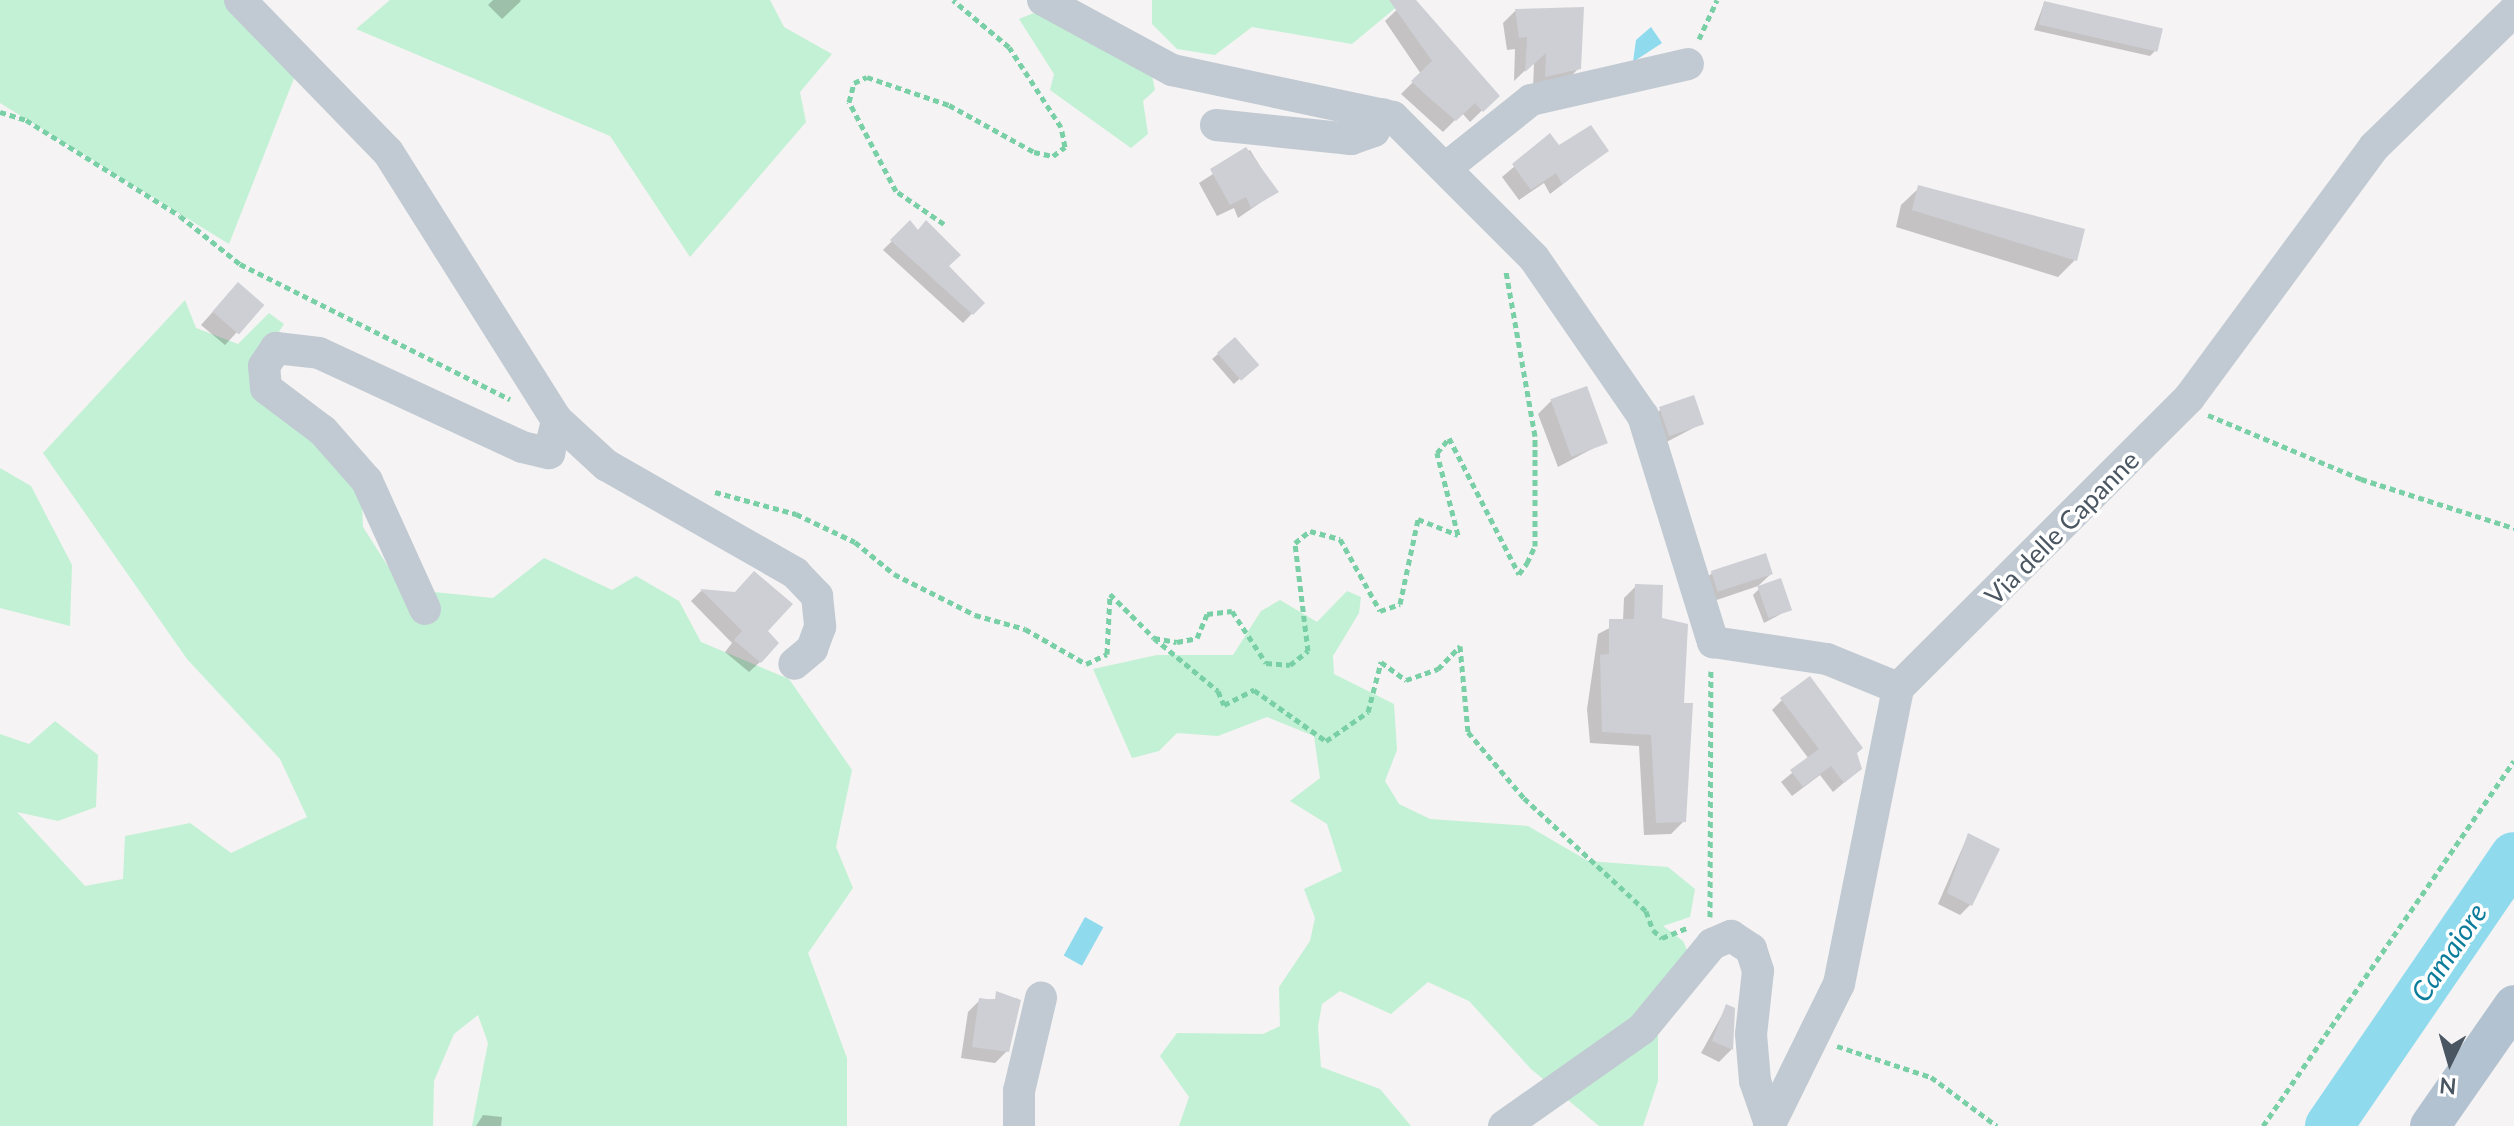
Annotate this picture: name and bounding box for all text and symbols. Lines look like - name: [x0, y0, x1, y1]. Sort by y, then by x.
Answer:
- street label: Via delle Capanne: [1979, 445, 2145, 611]
- water label: Camaiore: [2403, 896, 2493, 1008]
- north arrow: [2410, 1022, 2490, 1102]
- text: N: [2438, 1072, 2457, 1101]

